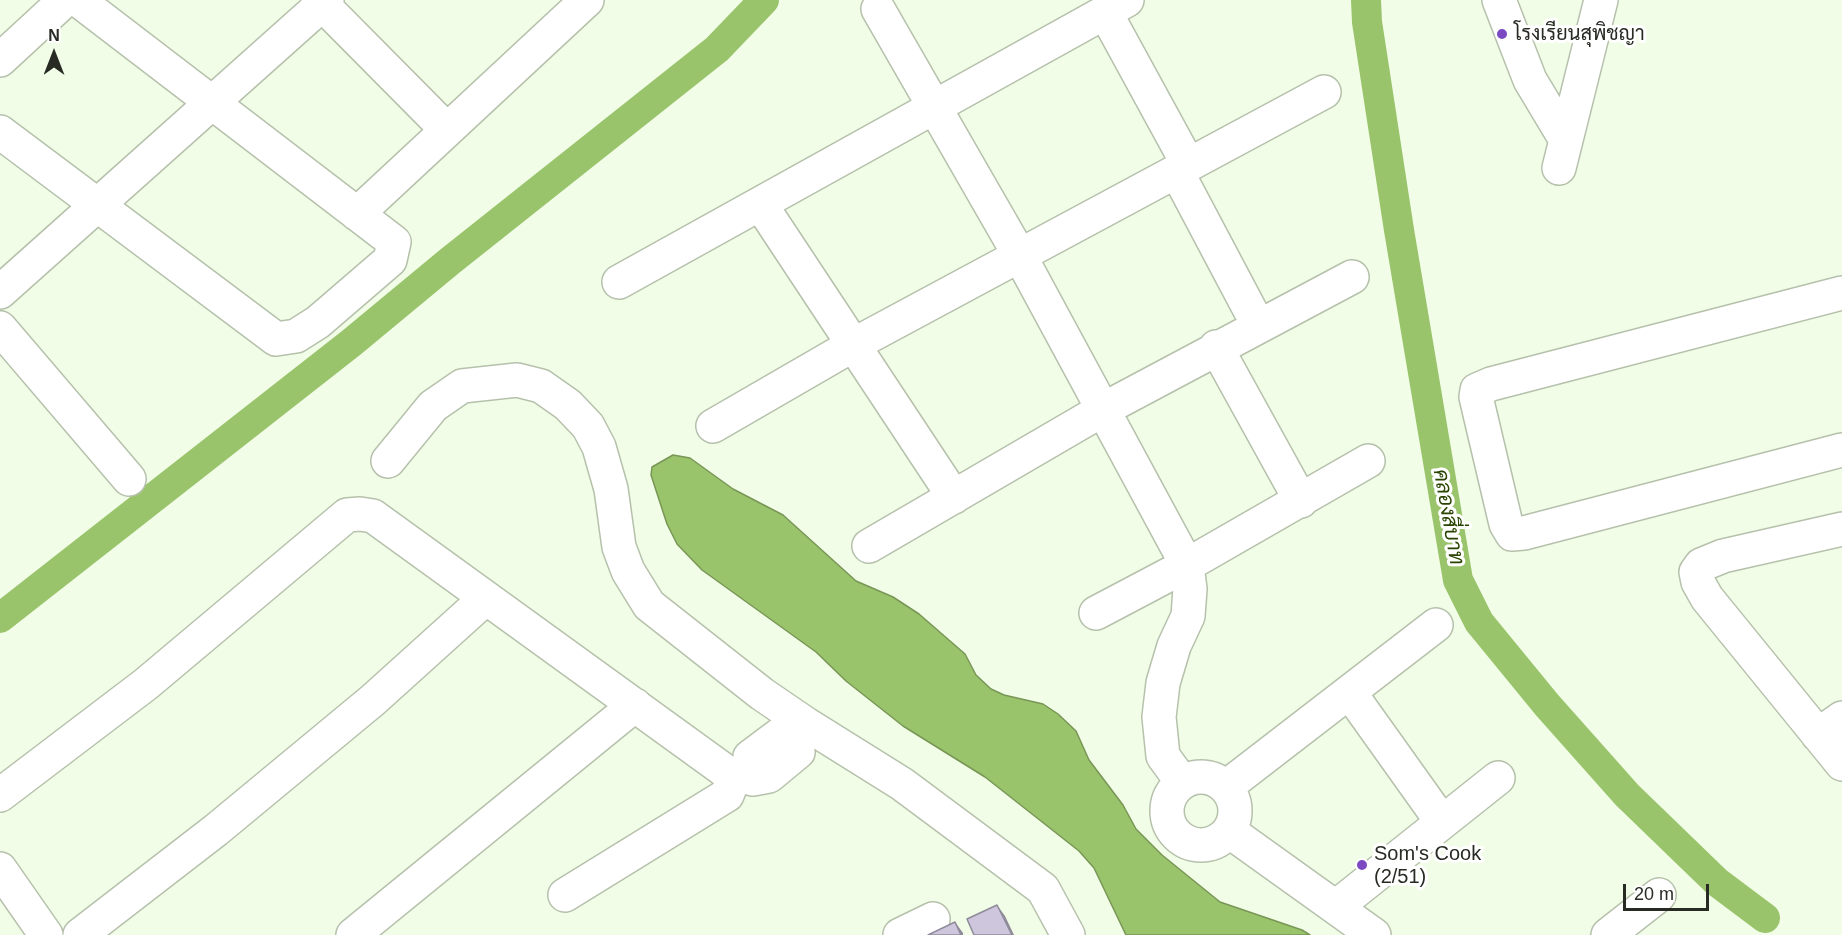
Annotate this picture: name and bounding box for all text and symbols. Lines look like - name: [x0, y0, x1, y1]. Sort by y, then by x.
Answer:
- place label: โรงเรียนสุพิชญา: [1514, 22, 1645, 46]
- north arrow: [24, 24, 84, 84]
- text: N: [48, 27, 60, 44]
- marker: โรงเรียนสุพิชญา: [1495, 27, 1509, 41]
- water label: คลองสี่บาท: [1427, 467, 1469, 567]
- place label: Som's Cook (2/51): [1374, 842, 1481, 889]
- marker: Som's Cook (2/51): [1355, 858, 1369, 872]
- scale bar: [1626, 872, 1712, 910]
- text: 20 m: [1634, 884, 1674, 904]

